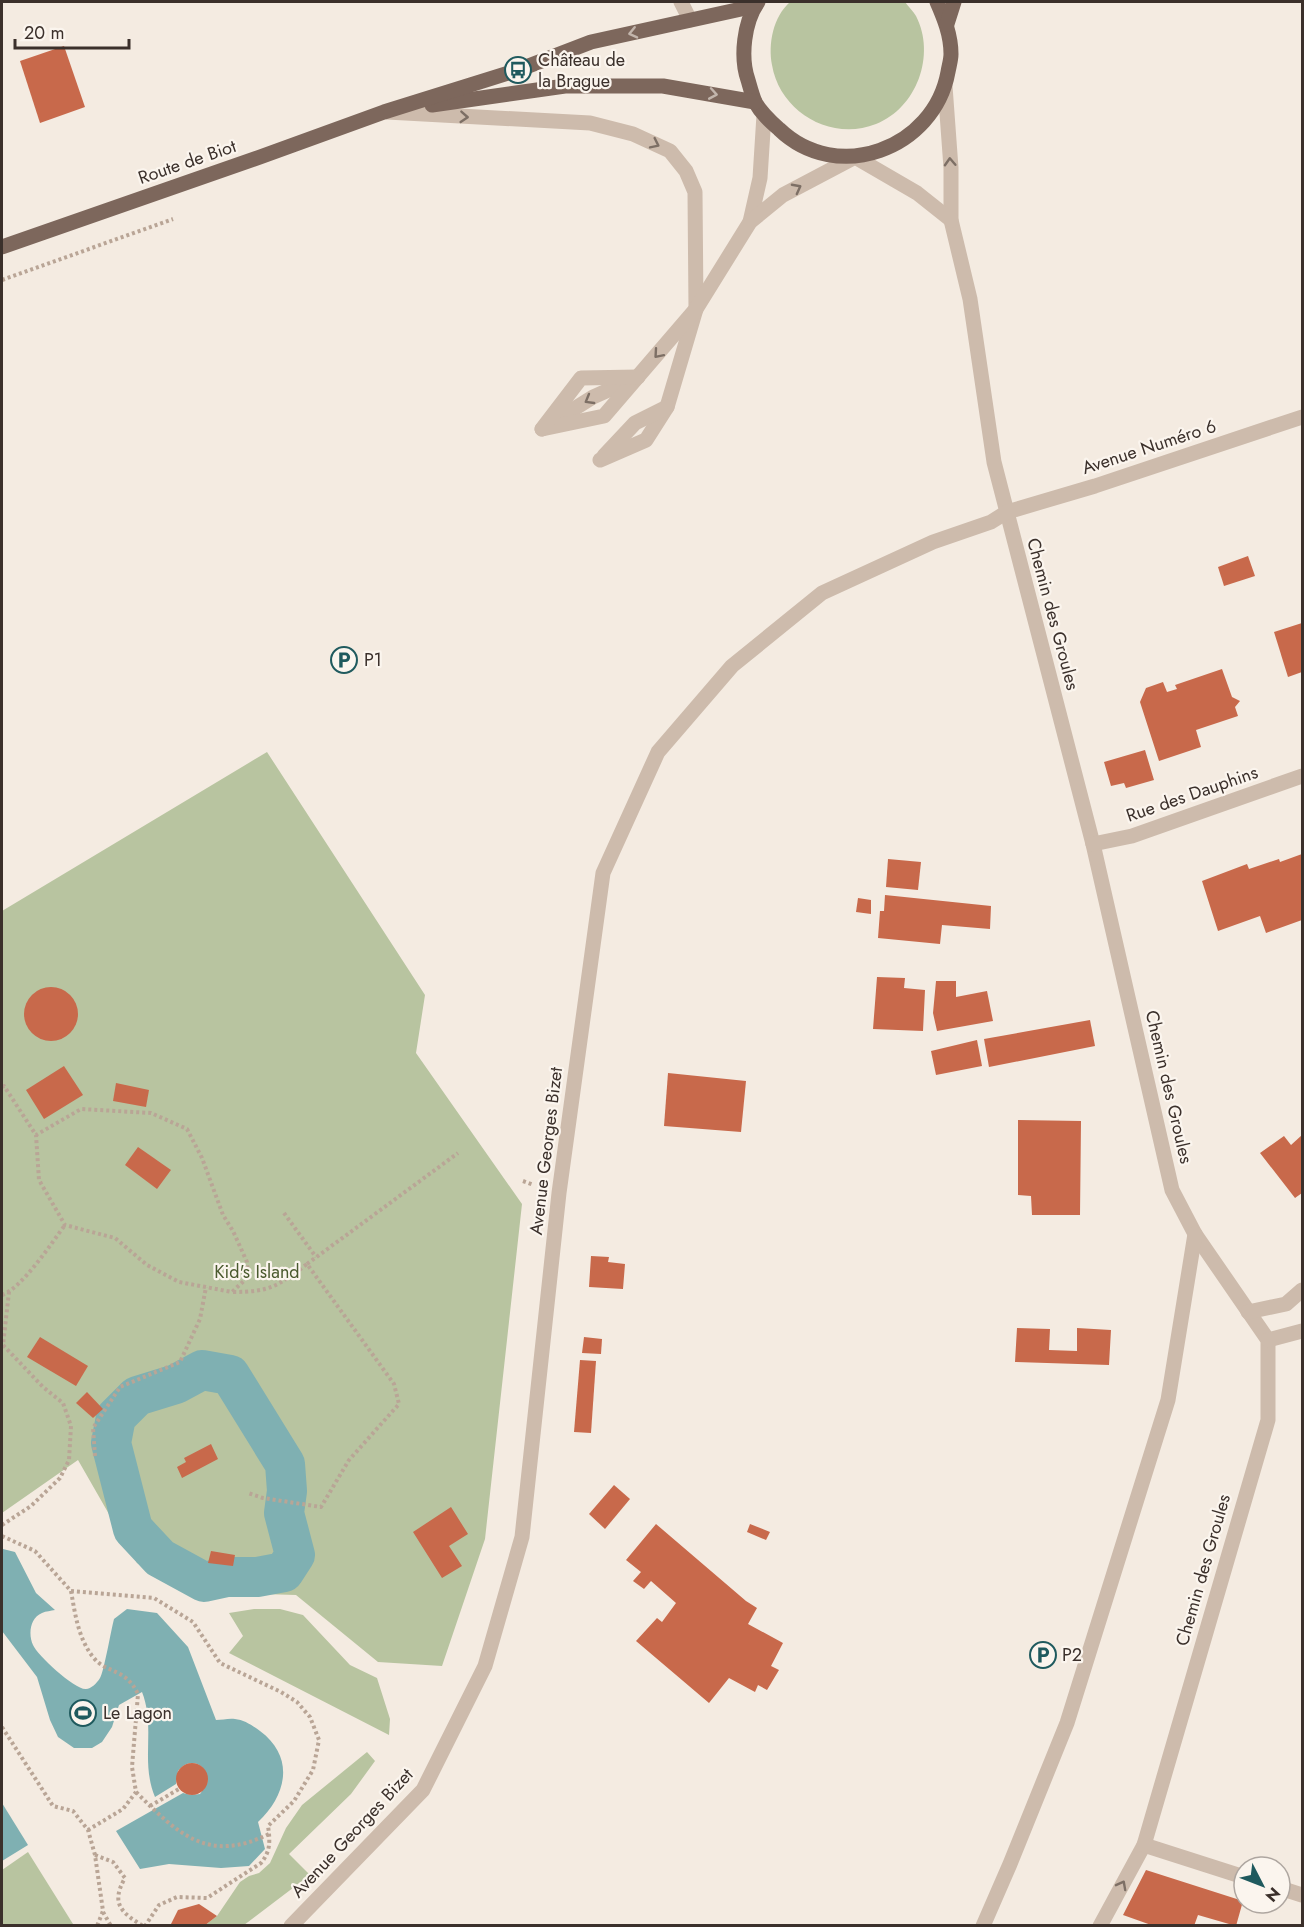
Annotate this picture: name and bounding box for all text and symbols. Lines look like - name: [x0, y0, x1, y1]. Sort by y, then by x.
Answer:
- scale bar: [15, 12, 129, 50]
- text: 20 m: [24, 20, 64, 46]
- one-way arrow: [628, 25, 638, 38]
- place label: Château de la Brague: [538, 47, 625, 94]
- bus stop icon: Château de la Brague: [503, 55, 533, 85]
- one-way arrow: [709, 88, 718, 100]
- one-way arrow: [459, 110, 468, 123]
- street label: Route de Biot: [134, 133, 240, 191]
- one-way arrow: [648, 137, 659, 149]
- one-way arrow: [944, 157, 957, 166]
- one-way arrow: [791, 184, 802, 195]
- one-way arrow: [654, 347, 665, 358]
- one-way arrow: [585, 393, 595, 404]
- street label: Avenue Numéro 6: [1079, 413, 1219, 481]
- street label: Chemin des Groules: [1020, 535, 1086, 693]
- parking icon: P1: [329, 645, 359, 675]
- place label: P1: [364, 647, 382, 673]
- street label: Rue des Dauphins: [1123, 759, 1261, 829]
- street label: Chemin des Groules: [1139, 1008, 1199, 1166]
- street label: Avenue Georges Bizet: [523, 1065, 569, 1236]
- park label: Kid's Island: [214, 1259, 300, 1285]
- street label: Chemin des Groules: [1169, 1491, 1237, 1649]
- parking icon: P2: [1028, 1640, 1058, 1670]
- place label: P2: [1062, 1642, 1082, 1668]
- sports icon: Le Lagon: [68, 1698, 98, 1728]
- place label: Le Lagon: [103, 1700, 172, 1726]
- street label: Avenue Georges Bizet: [285, 1762, 420, 1904]
- north arrow: [1232, 1855, 1292, 1915]
- one-way arrow: [1115, 1881, 1126, 1892]
- text: N: [1260, 1882, 1286, 1907]

